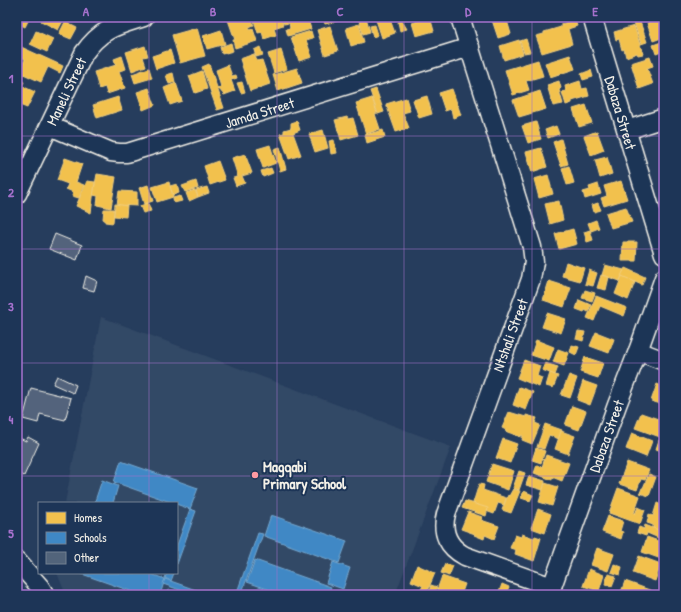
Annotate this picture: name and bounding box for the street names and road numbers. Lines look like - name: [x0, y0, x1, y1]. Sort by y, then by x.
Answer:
- street label: Maneli Street: [41, 53, 92, 129]
- street label: Dabaza Street: [600, 73, 642, 153]
- street label: Jamda Street: [222, 91, 298, 133]
- street label: Ntshali Street: [487, 295, 533, 375]
- street label: Dabaza Street: [583, 396, 629, 475]

